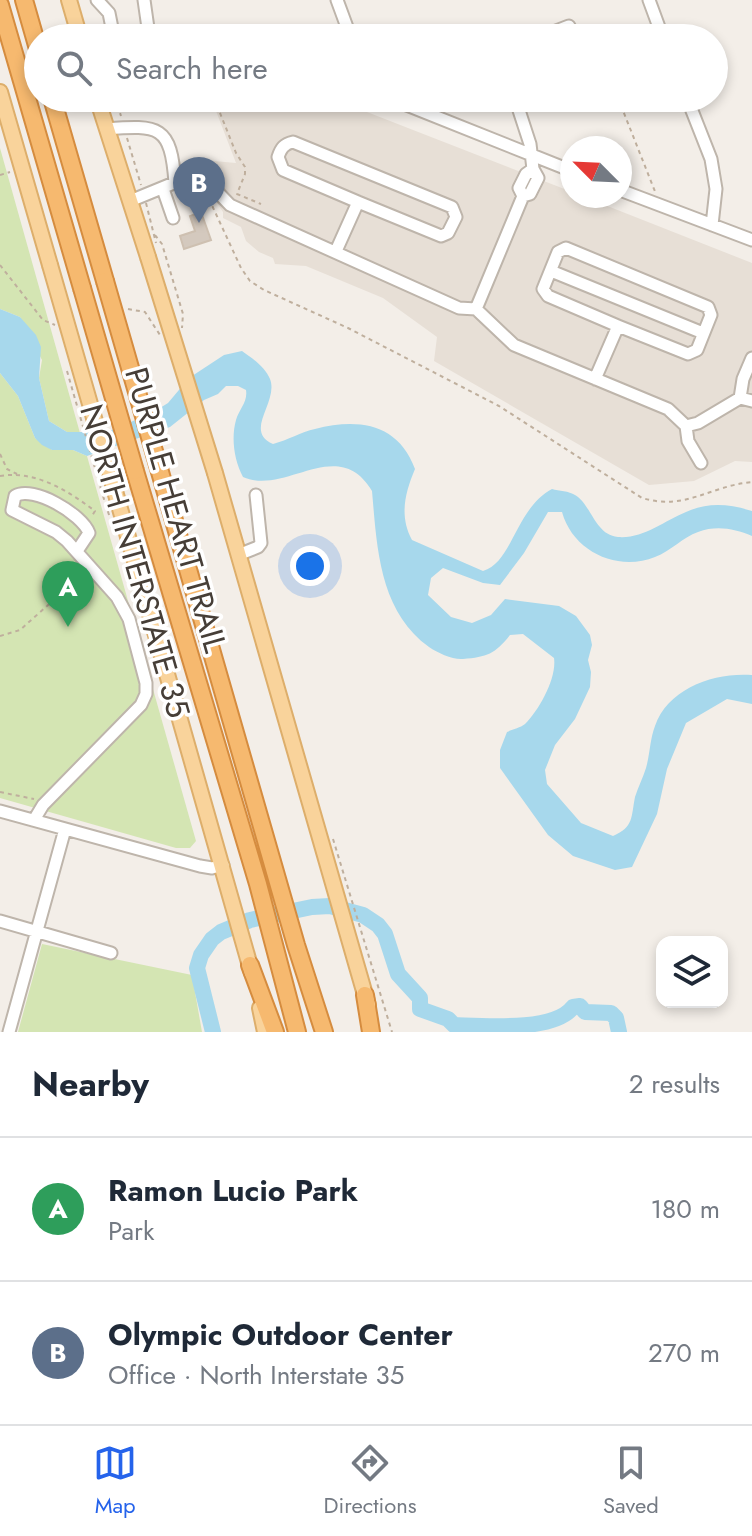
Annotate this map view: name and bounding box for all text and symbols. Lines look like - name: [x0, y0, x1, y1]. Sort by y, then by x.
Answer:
- search box: [24, 24, 728, 112]
- icon: search: [52, 46, 96, 90]
- text: Search here: [116, 47, 268, 90]
- north arrow: [560, 136, 632, 208]
- pin: B: [173, 157, 225, 223]
- street label: PURPLE HEART TRAIL: [113, 362, 239, 659]
- street label: NORTH INTERSTATE 35: [68, 399, 202, 723]
- your location: [290, 546, 330, 586]
- pin: A: [42, 561, 94, 627]
- map controls: [656, 936, 728, 1008]
- button: layers: [656, 936, 728, 1008]
- text: Nearby: [32, 1060, 149, 1109]
- text: 2 results: [629, 1065, 720, 1103]
- text: Ramon Lucio Park: [108, 1169, 358, 1212]
- text: A: [48, 1190, 68, 1228]
- text: 180 m: [650, 1190, 720, 1228]
- text: Park: [108, 1212, 154, 1250]
- text: Olympic Outdoor Center: [108, 1313, 453, 1356]
- text: B: [49, 1334, 67, 1372]
- text: 270 m: [648, 1334, 720, 1372]
- text: Office · North Interstate 35: [108, 1356, 404, 1394]
- tab: Map: [93, 1441, 137, 1521]
- tab: Directions: [324, 1441, 417, 1521]
- tab: Saved: [603, 1441, 659, 1521]

